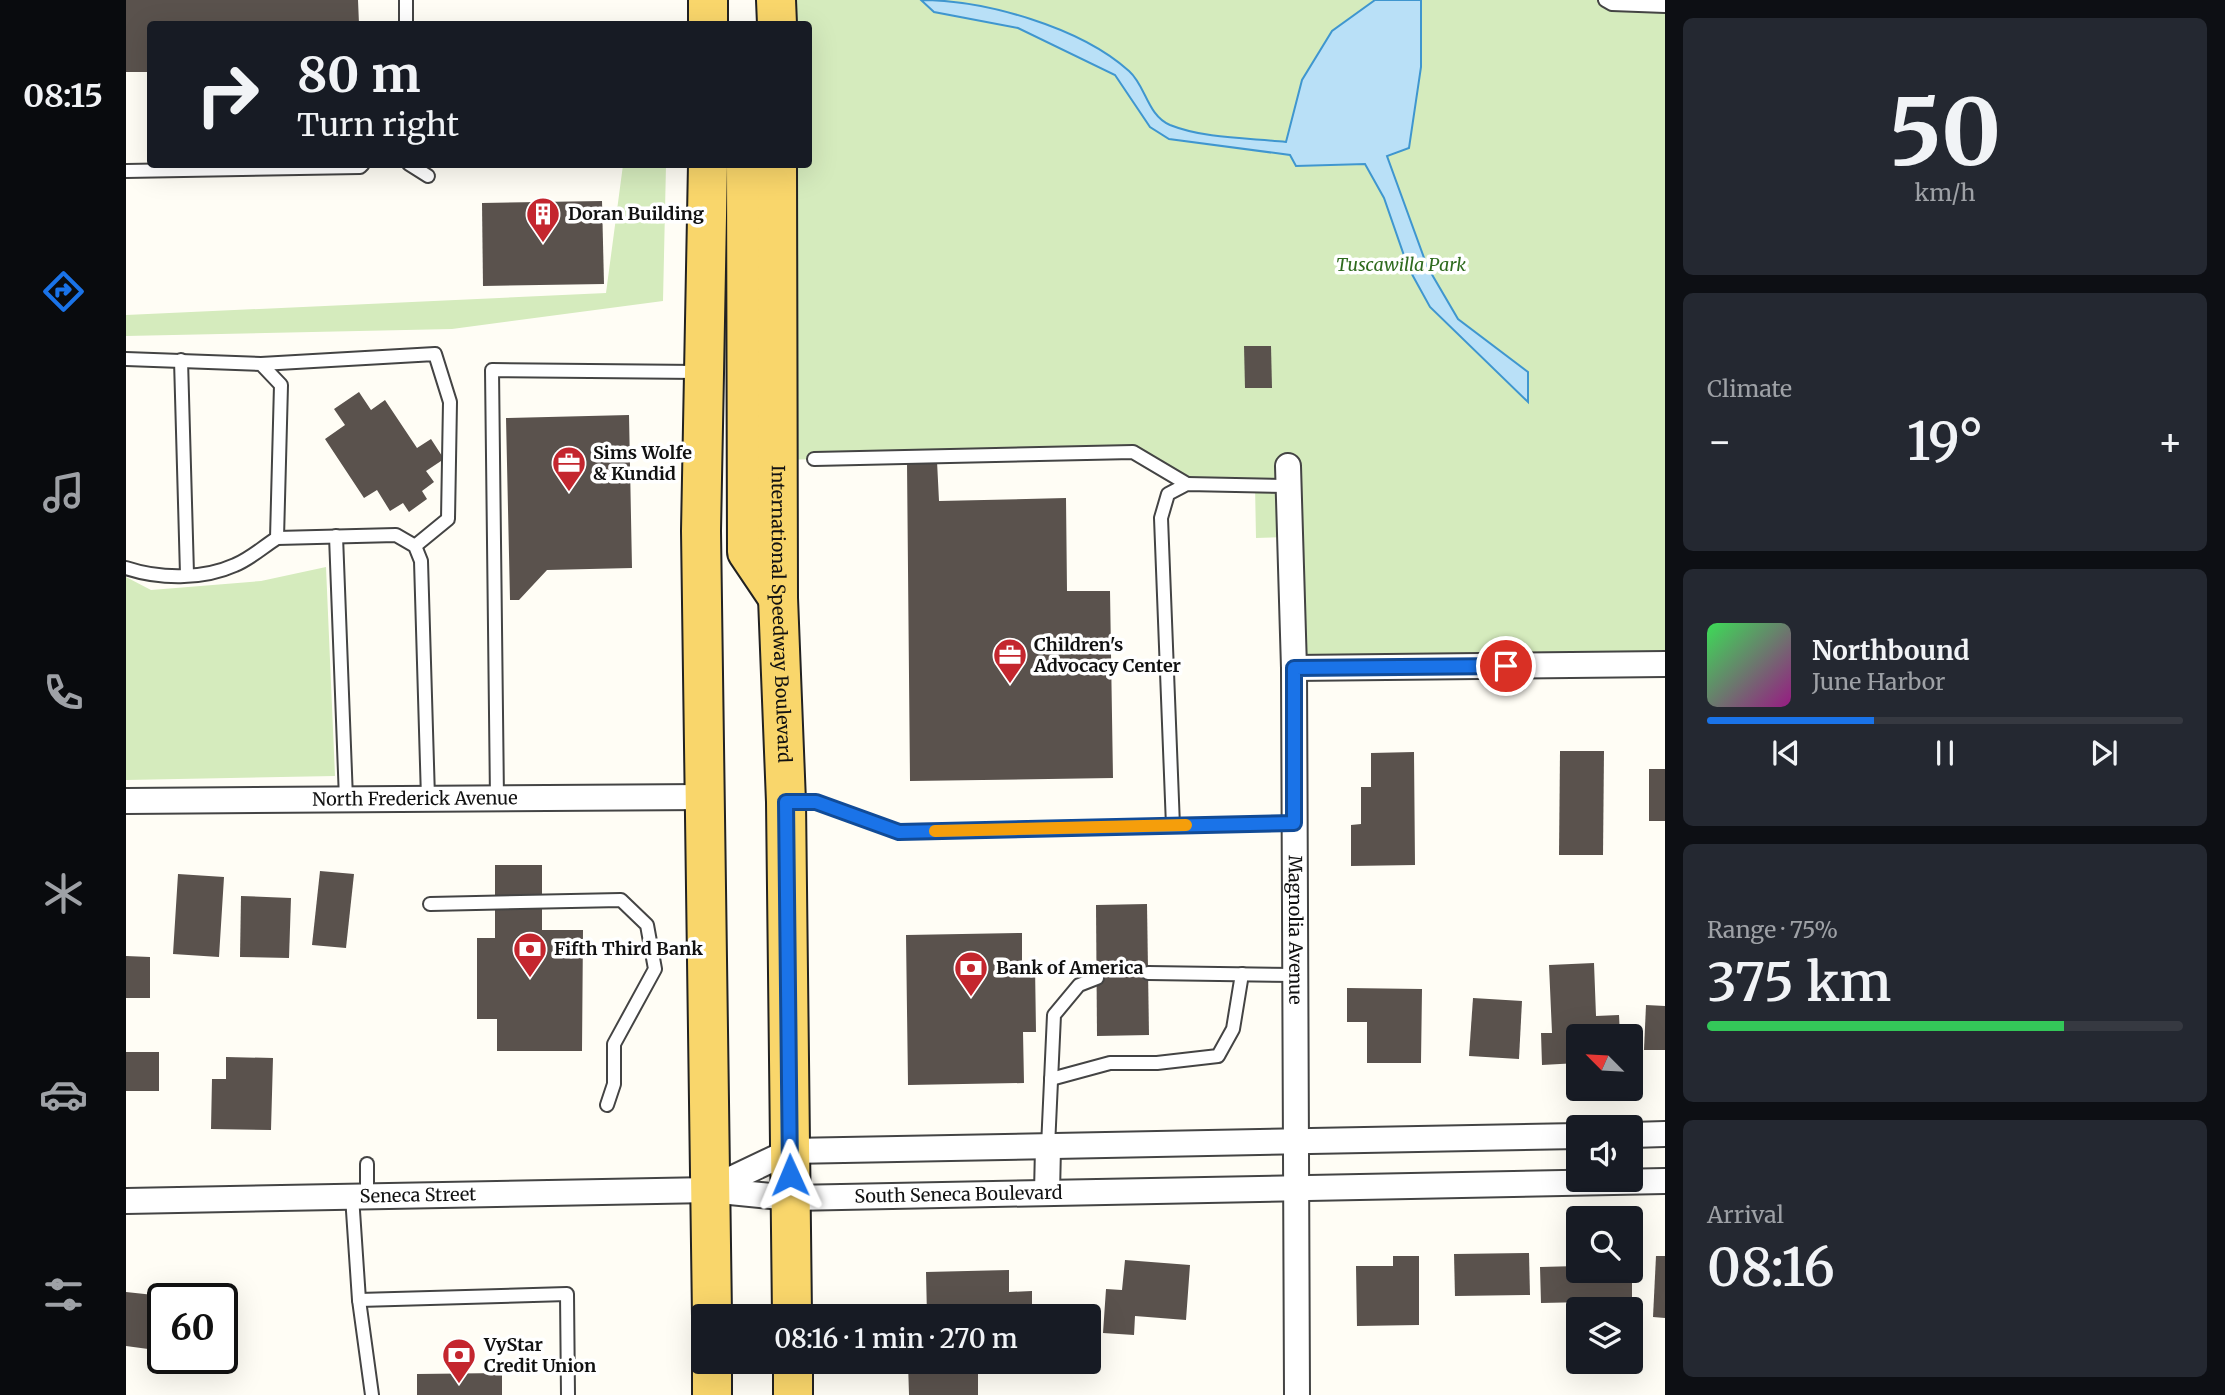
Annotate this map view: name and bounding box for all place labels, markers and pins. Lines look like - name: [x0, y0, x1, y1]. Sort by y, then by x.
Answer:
- building icon: Doran Building: [524, 195, 562, 244]
- place label: Doran Building: [568, 202, 704, 225]
- place label: Sims Wolfe & Kundid: [593, 441, 692, 485]
- office icon: Sims Wolfe & Kundid: [550, 444, 588, 493]
- place label: Children's Advocacy Center: [1033, 633, 1181, 677]
- office icon: Children's Advocacy Center: [991, 636, 1029, 685]
- pin: [1476, 636, 1536, 696]
- bank icon: Fifth Third Bank: [511, 930, 549, 979]
- place label: Fifth Third Bank: [554, 937, 703, 960]
- bank icon: Bank of America: [952, 949, 990, 998]
- place label: Bank of America: [996, 956, 1143, 979]
- place label: VyStar Credit Union: [483, 1333, 596, 1377]
- bank icon: VyStar Credit Union: [440, 1336, 478, 1385]

